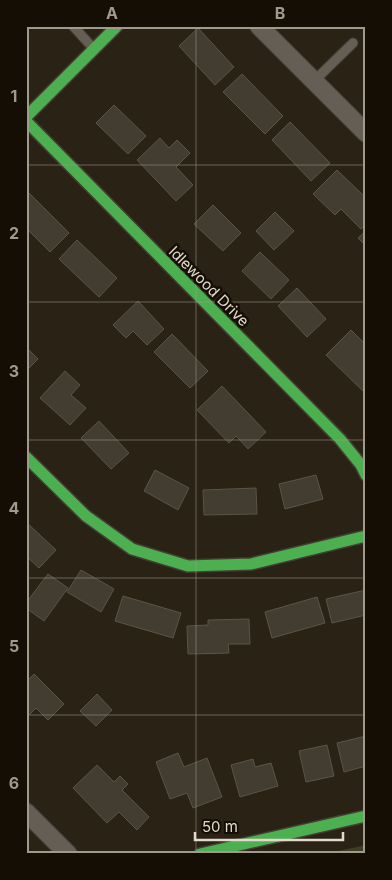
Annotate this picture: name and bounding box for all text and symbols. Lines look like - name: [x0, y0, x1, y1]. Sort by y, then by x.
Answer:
- text: A: [106, 3, 118, 23]
- text: B: [275, 3, 285, 23]
- text: 1: [11, 86, 17, 106]
- text: 2: [9, 223, 19, 243]
- street label: Idlewood Drive: [165, 242, 253, 330]
- text: 3: [9, 361, 19, 381]
- text: 4: [9, 498, 20, 518]
- text: 5: [9, 636, 19, 656]
- text: 6: [9, 773, 19, 793]
- scale bar: [195, 810, 342, 842]
- text: 50 m: [202, 817, 238, 836]

